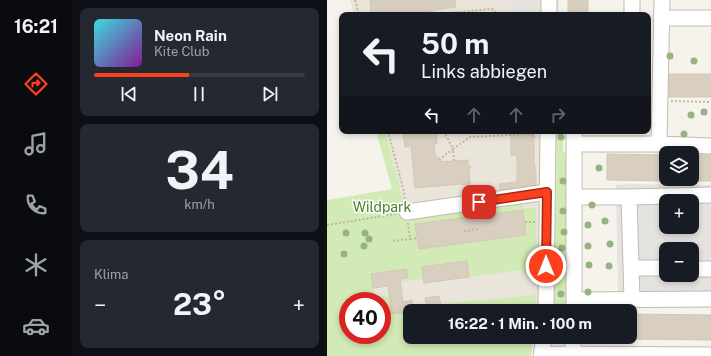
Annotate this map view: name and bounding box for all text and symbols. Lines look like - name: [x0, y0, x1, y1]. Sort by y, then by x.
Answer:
- text: 16:21: [14, 16, 58, 37]
- text: Neon Rain: [154, 27, 227, 44]
- text: 50 m: [421, 27, 489, 60]
- icon: left: [355, 28, 407, 80]
- text: Kite Club: [154, 44, 209, 59]
- text: Links abbiegen: [421, 61, 547, 82]
- icon: directions: [22, 70, 50, 98]
- icon: previous: [118, 83, 140, 105]
- icon: pause: [188, 83, 210, 105]
- icon: next: [259, 83, 281, 105]
- icon: left: [421, 104, 443, 126]
- icon: ahead: [463, 104, 485, 126]
- icon: ahead: [505, 104, 527, 126]
- icon: right: [547, 104, 569, 126]
- icon: music: [22, 130, 50, 158]
- text: 34: [165, 140, 234, 201]
- map controls: [659, 146, 699, 282]
- button: layers: [659, 146, 699, 186]
- pin: [462, 185, 496, 219]
- icon: phone: [22, 191, 50, 219]
- icon: arrive: [468, 191, 490, 213]
- button: +: [659, 194, 699, 234]
- text: km/h: [184, 197, 215, 212]
- park label: Wildpark: [353, 199, 411, 215]
- button: −: [659, 242, 699, 282]
- position arrow: [525, 245, 567, 287]
- icon: climate: [22, 251, 50, 279]
- text: Klima: [94, 267, 128, 282]
- text: 23°: [173, 286, 226, 322]
- text: −: [94, 292, 106, 318]
- text: +: [293, 292, 305, 318]
- speed limit sign: 40: [339, 292, 391, 344]
- icon: car: [22, 312, 50, 340]
- text: 16:22 · 1 Min. · 100 m: [448, 315, 592, 332]

